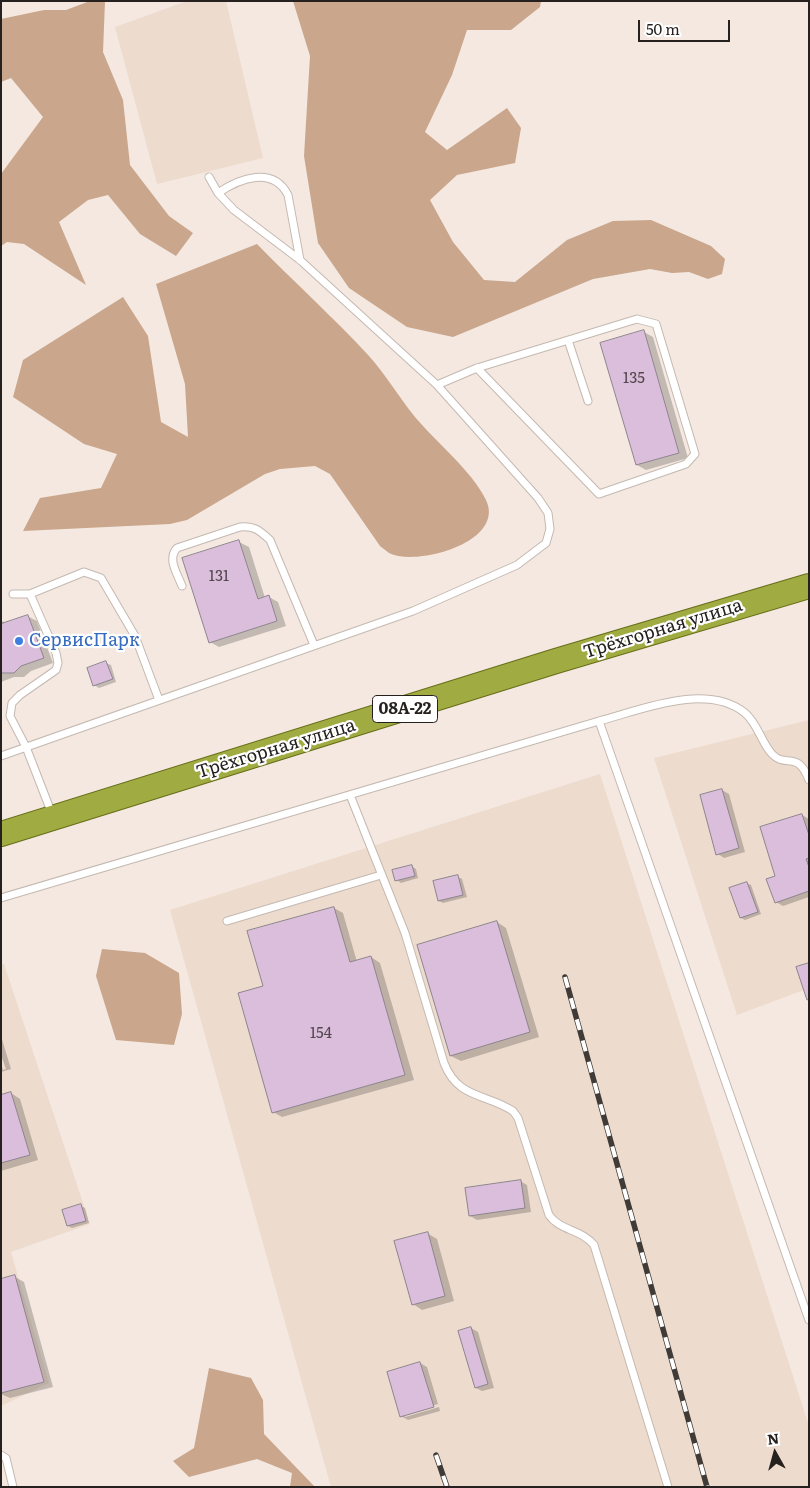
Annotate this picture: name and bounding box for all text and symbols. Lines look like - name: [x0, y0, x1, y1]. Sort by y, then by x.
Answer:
- scale bar: [640, 10, 732, 42]
- text: 50 m: [646, 17, 680, 40]
- house number: 135: [623, 370, 645, 388]
- house number: 131: [209, 568, 229, 586]
- street label: Трёхгорная улица: [581, 595, 745, 663]
- place label: СервисПарк: [29, 630, 140, 652]
- marker: СервисПарк: [13, 635, 25, 647]
- road number: 08А-22: [372, 696, 438, 722]
- street label: Трёхгорная улица: [194, 715, 358, 783]
- house number: 154: [310, 1025, 332, 1043]
- text: N: [766, 1427, 780, 1449]
- north arrow: [750, 1428, 800, 1478]

